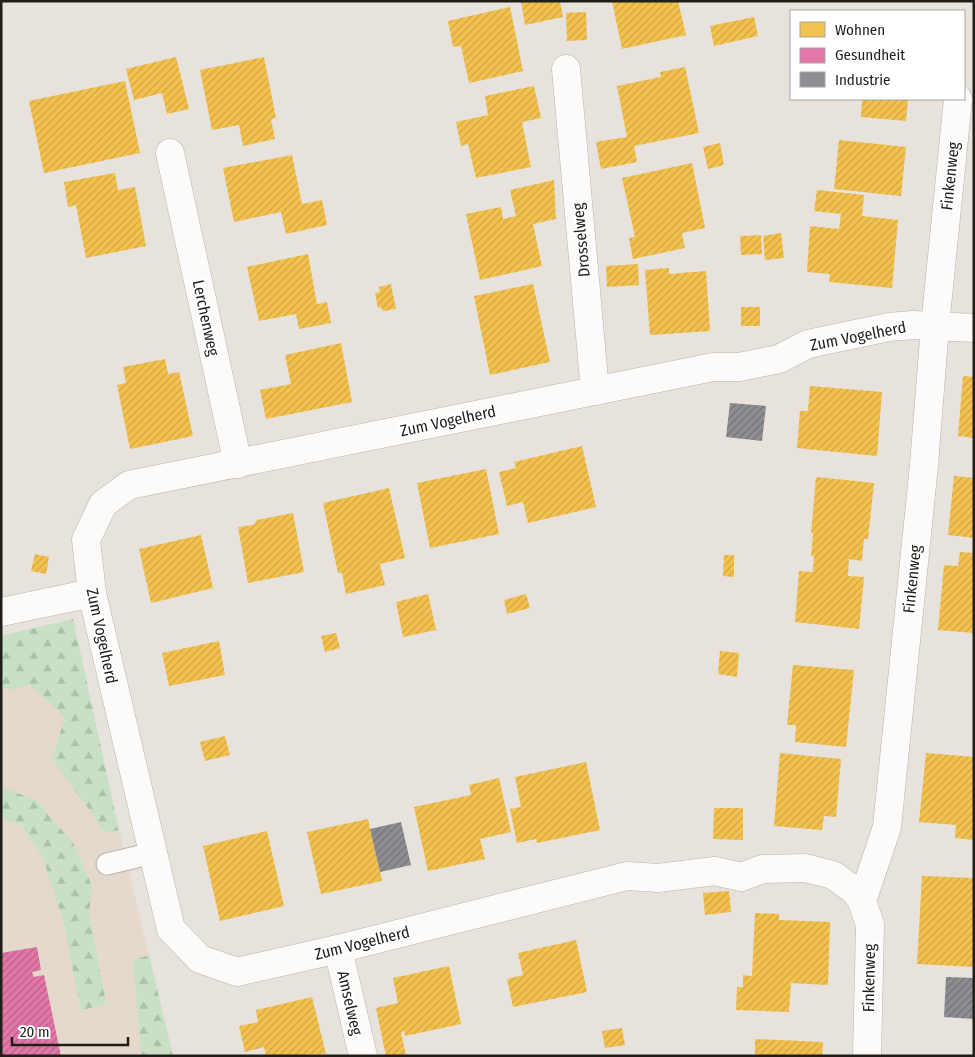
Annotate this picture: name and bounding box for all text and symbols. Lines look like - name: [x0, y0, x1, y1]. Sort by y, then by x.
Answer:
- legend: [790, 10, 965, 100]
- text: Wohnen: [835, 21, 885, 39]
- text: Gesundheit: [835, 46, 905, 64]
- text: Industrie: [835, 71, 890, 89]
- street label: Finkenweg: [937, 140, 963, 211]
- street label: Drosselweg: [568, 202, 594, 278]
- street label: Lerchenweg: [189, 278, 223, 358]
- street label: Zum Vogelherd: [808, 317, 908, 355]
- street label: Zum Vogelherd: [398, 402, 498, 440]
- street label: Finkenweg: [899, 543, 925, 614]
- street label: Zum Vogelherd: [83, 586, 121, 686]
- street label: Zum Vogelherd: [313, 922, 411, 964]
- street label: Finkenweg: [859, 943, 879, 1012]
- street label: Amselweg: [333, 969, 367, 1038]
- scale bar: [12, 1014, 129, 1046]
- text: 20 m: [20, 1023, 50, 1041]

